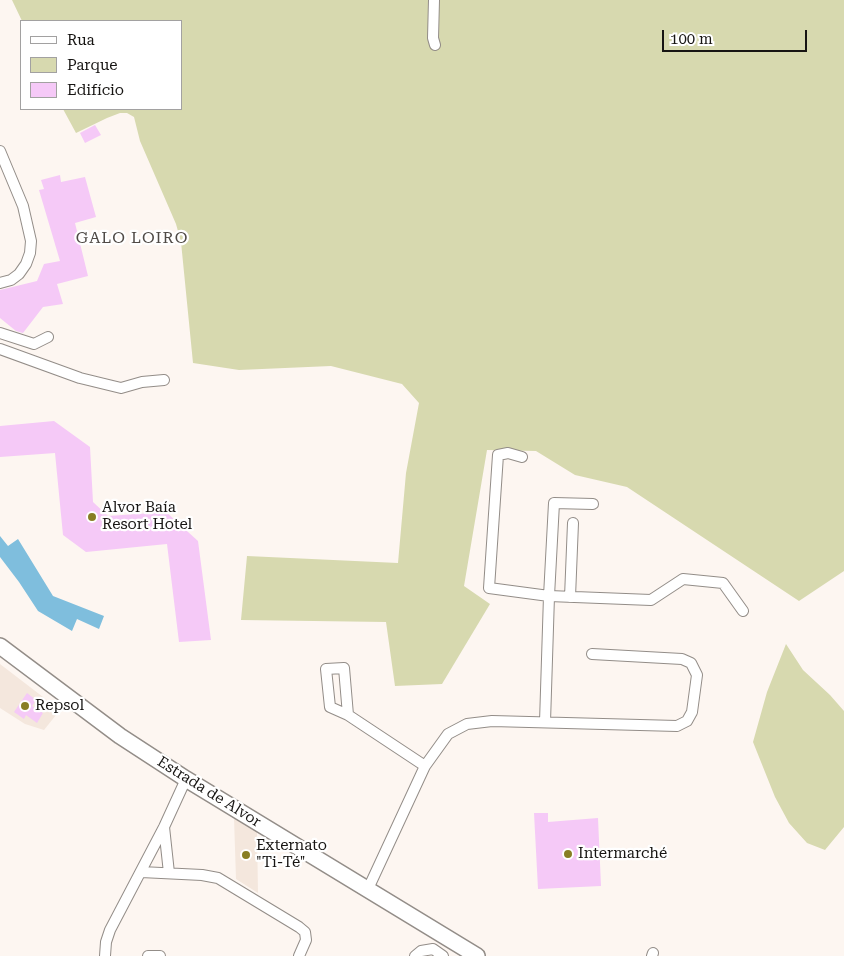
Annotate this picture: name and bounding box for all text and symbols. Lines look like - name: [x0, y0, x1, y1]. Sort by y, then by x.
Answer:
- legend: [20, 20, 182, 110]
- scale bar: [664, 20, 809, 52]
- text: 100 m: [670, 30, 713, 48]
- text: Rua: [67, 31, 95, 49]
- text: Parque: [67, 56, 118, 74]
- text: Edifício: [67, 81, 124, 99]
- district label: GALO LOIRO: [74, 228, 190, 248]
- place label: Alvor Baía Resort Hotel: [102, 499, 192, 534]
- marker: Alvor Baía Resort Hotel: [86, 511, 98, 523]
- place label: Repsol: [35, 697, 84, 715]
- marker: Repsol: [19, 700, 31, 712]
- street label: Estrada de Alvor: [154, 753, 264, 831]
- place label: Externato "Ti-Té": [256, 837, 327, 872]
- place label: Intermarché: [578, 845, 667, 863]
- marker: Intermarché: [562, 848, 574, 860]
- marker: Externato "Ti-Té": [240, 849, 252, 861]

